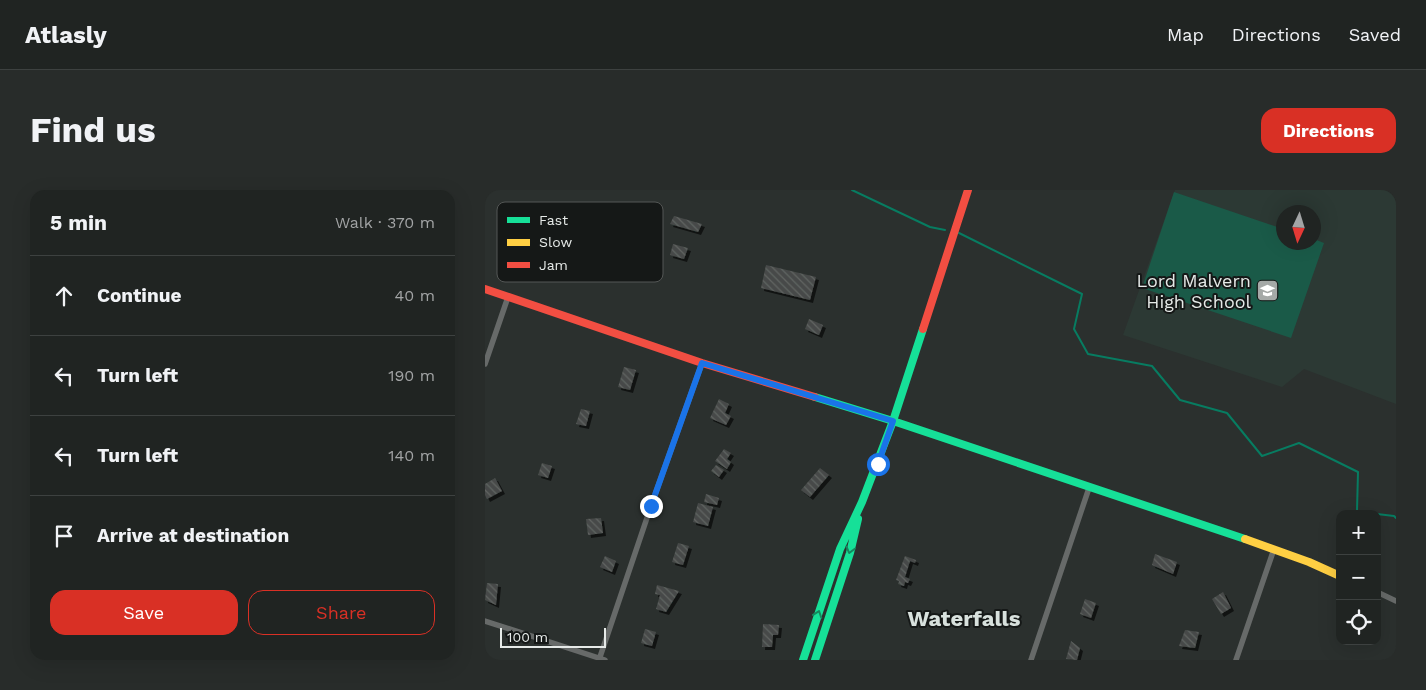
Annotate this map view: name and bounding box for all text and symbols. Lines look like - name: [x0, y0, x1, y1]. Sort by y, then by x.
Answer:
- text: Atlasly: [25, 21, 107, 49]
- text: Map: [1167, 24, 1204, 45]
- text: Directions: [1232, 24, 1321, 45]
- text: Saved: [1349, 24, 1401, 45]
- button: Directions: [1261, 108, 1396, 153]
- text: Find us: [30, 109, 156, 151]
- legend: [497, 202, 663, 282]
- north arrow: [1276, 205, 1321, 250]
- text: 5 min: [50, 210, 107, 235]
- text: Fast: [539, 212, 568, 228]
- text: Walk · 370 m: [335, 213, 435, 232]
- text: Slow: [539, 234, 572, 250]
- text: Jam: [539, 257, 568, 273]
- place label: Lord Malvern High School: [1136, 270, 1251, 312]
- school or university icon: Lord Malvern High School: [1255, 278, 1279, 302]
- icon: ahead: [50, 282, 78, 310]
- text: Continue: [97, 284, 181, 307]
- text: 40 m: [395, 286, 435, 305]
- icon: left: [50, 362, 78, 390]
- text: Turn left: [97, 364, 178, 387]
- text: 190 m: [388, 366, 435, 385]
- icon: left: [50, 442, 78, 470]
- text: Turn left: [97, 444, 178, 467]
- text: 140 m: [388, 446, 435, 465]
- route start: [867, 453, 890, 476]
- route end: [640, 495, 663, 518]
- map controls: [1336, 510, 1381, 645]
- button: +: [1336, 510, 1381, 555]
- icon: arrive: [50, 522, 78, 550]
- text: Arrive at destination: [97, 524, 289, 547]
- one-way arrow: [846, 545, 856, 553]
- button: −: [1336, 555, 1381, 600]
- button: Save: [50, 590, 238, 635]
- button: Share: [248, 590, 435, 635]
- button: locate: [1336, 600, 1381, 645]
- district label: Waterfalls: [907, 606, 1021, 631]
- one-way arrow: [812, 610, 822, 618]
- scale bar: [500, 625, 606, 648]
- text: 100 m: [507, 629, 548, 645]

